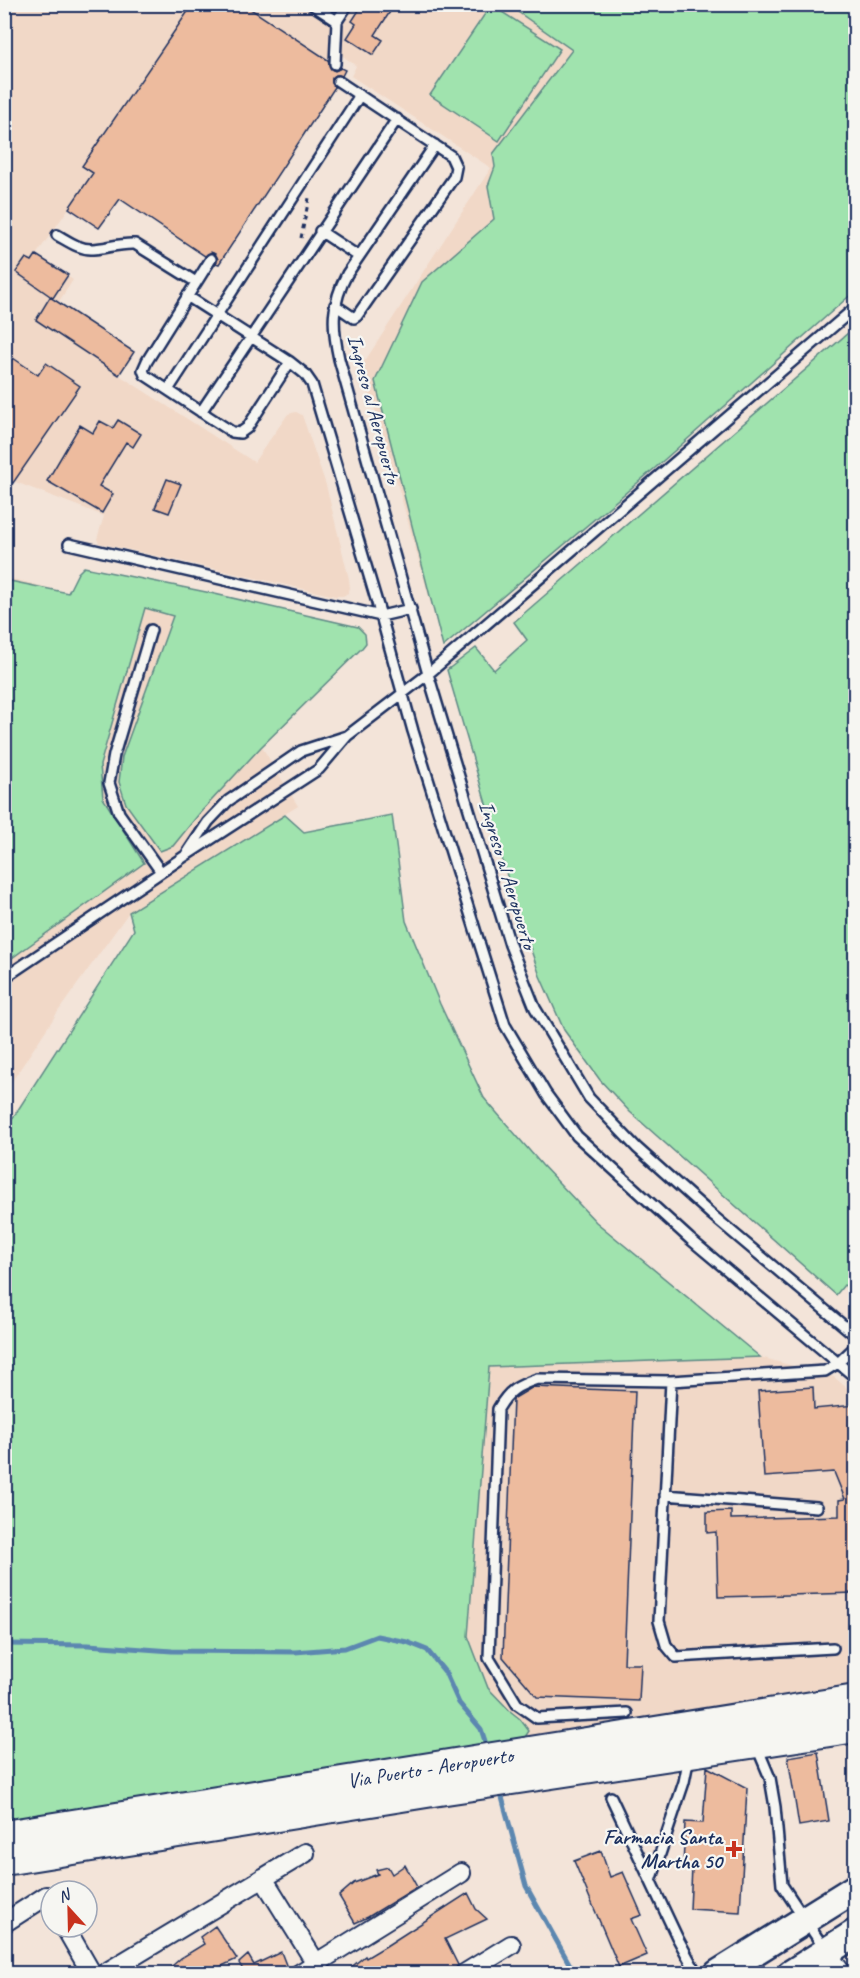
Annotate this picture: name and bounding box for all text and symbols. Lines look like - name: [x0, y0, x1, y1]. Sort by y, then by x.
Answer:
- street label: Ingreso al Aeropuerto: [342, 332, 407, 489]
- street label: Ingreso al Aeropuerto: [473, 798, 544, 955]
- street label: Via Puerto - Aeropuerto: [345, 1742, 517, 1794]
- place label: Farmacia Santa Martha 50: [603, 1824, 725, 1874]
- marker: Farmacia Santa Martha 50: [727, 1842, 741, 1856]
- north arrow: [39, 1879, 99, 1939]
- text: N: [55, 1884, 75, 1907]

